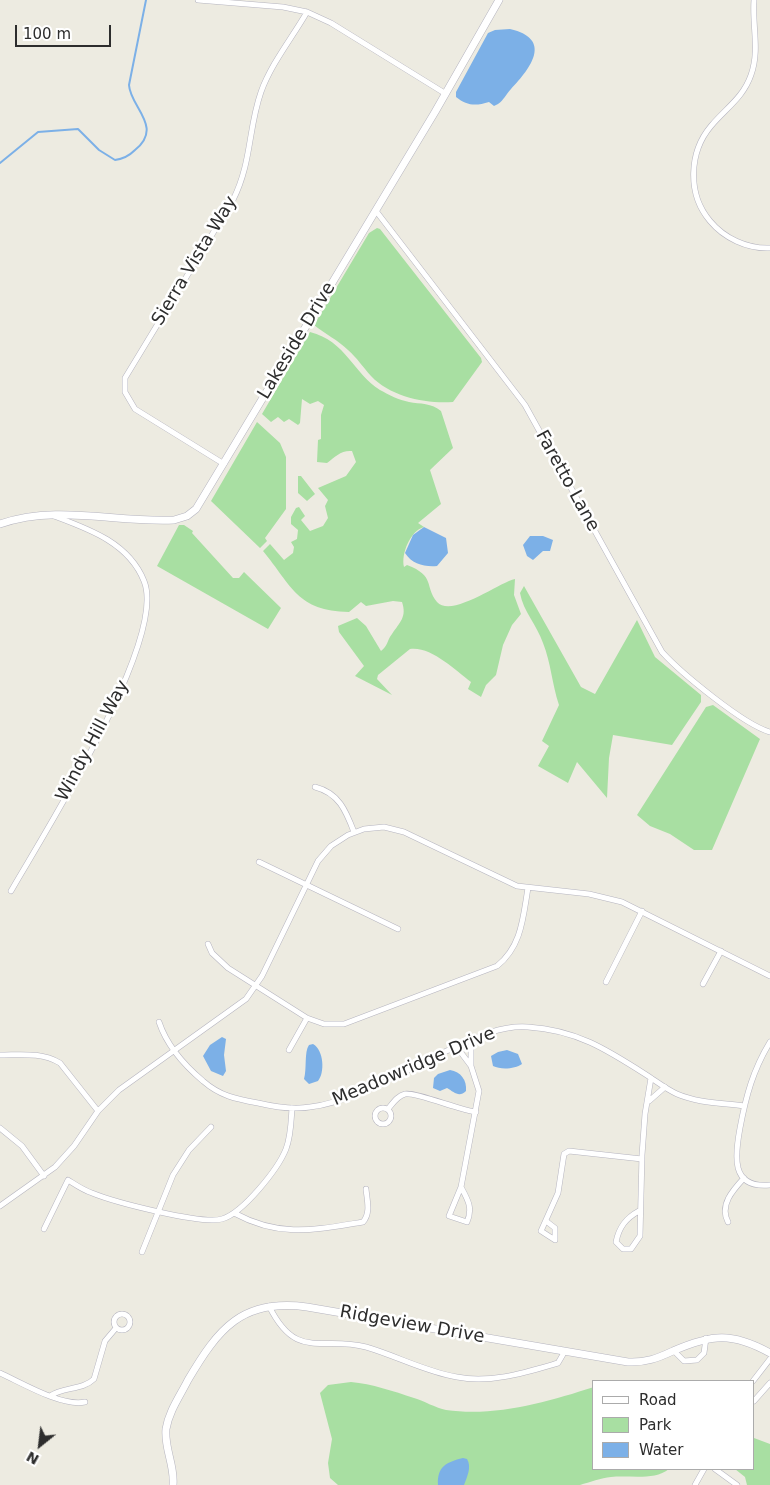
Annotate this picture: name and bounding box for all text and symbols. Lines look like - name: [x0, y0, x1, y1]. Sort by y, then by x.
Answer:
- scale bar: [18, 15, 114, 47]
- text: 100 m: [23, 25, 71, 43]
- street label: Sierra Vista Way: [148, 192, 242, 330]
- street label: Lakeside Drive: [254, 279, 340, 403]
- street label: Faretto Lane: [530, 427, 604, 535]
- street label: Windy Hill Way: [52, 677, 134, 805]
- street label: Meadowridge Drive: [329, 1023, 499, 1111]
- street label: Ridgeview Drive: [338, 1302, 486, 1348]
- legend: [592, 1380, 755, 1470]
- text: Road: [639, 1391, 677, 1409]
- text: Park: [639, 1416, 671, 1434]
- north arrow: [15, 1420, 65, 1470]
- text: Water: [639, 1441, 683, 1459]
- text: N: [24, 1448, 42, 1468]

